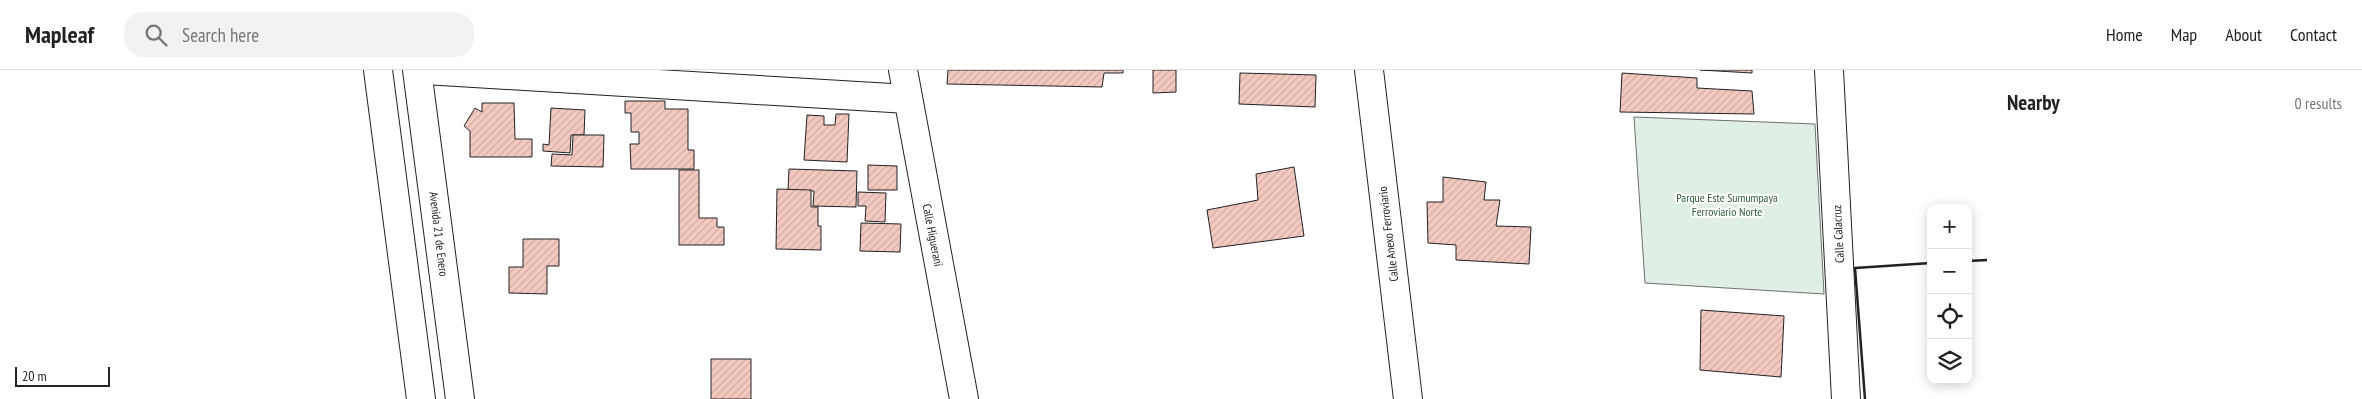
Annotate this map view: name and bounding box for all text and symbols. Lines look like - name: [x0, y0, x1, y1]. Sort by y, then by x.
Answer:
- search box: [124, 12, 474, 57]
- text: Mapleaf: [25, 19, 94, 50]
- icon: search: [142, 21, 170, 49]
- text: Search here: [182, 23, 259, 47]
- text: Home: [2106, 23, 2143, 46]
- text: Map: [2171, 23, 2197, 46]
- text: About: [2225, 23, 2262, 46]
- text: Contact: [2290, 23, 2337, 46]
- text: Nearby: [2007, 89, 2060, 116]
- text: 0 results: [2295, 93, 2342, 113]
- street label: Calle Anexo Ferroviario: [1375, 186, 1401, 282]
- park label: Parque Este Sumumpaya Ferroviario Norte: [1676, 190, 1778, 219]
- street label: Avenida 21 de Enero: [426, 191, 452, 277]
- street label: Calle Higuerani: [920, 202, 946, 268]
- map controls: [1927, 204, 1972, 384]
- button: +: [1927, 204, 1972, 249]
- street label: Calle Calacruz: [1829, 205, 1847, 263]
- button: −: [1927, 249, 1972, 294]
- button: locate: [1927, 294, 1972, 339]
- button: layers: [1927, 339, 1972, 384]
- scale bar: [15, 364, 110, 387]
- text: 20 m: [22, 367, 47, 385]

